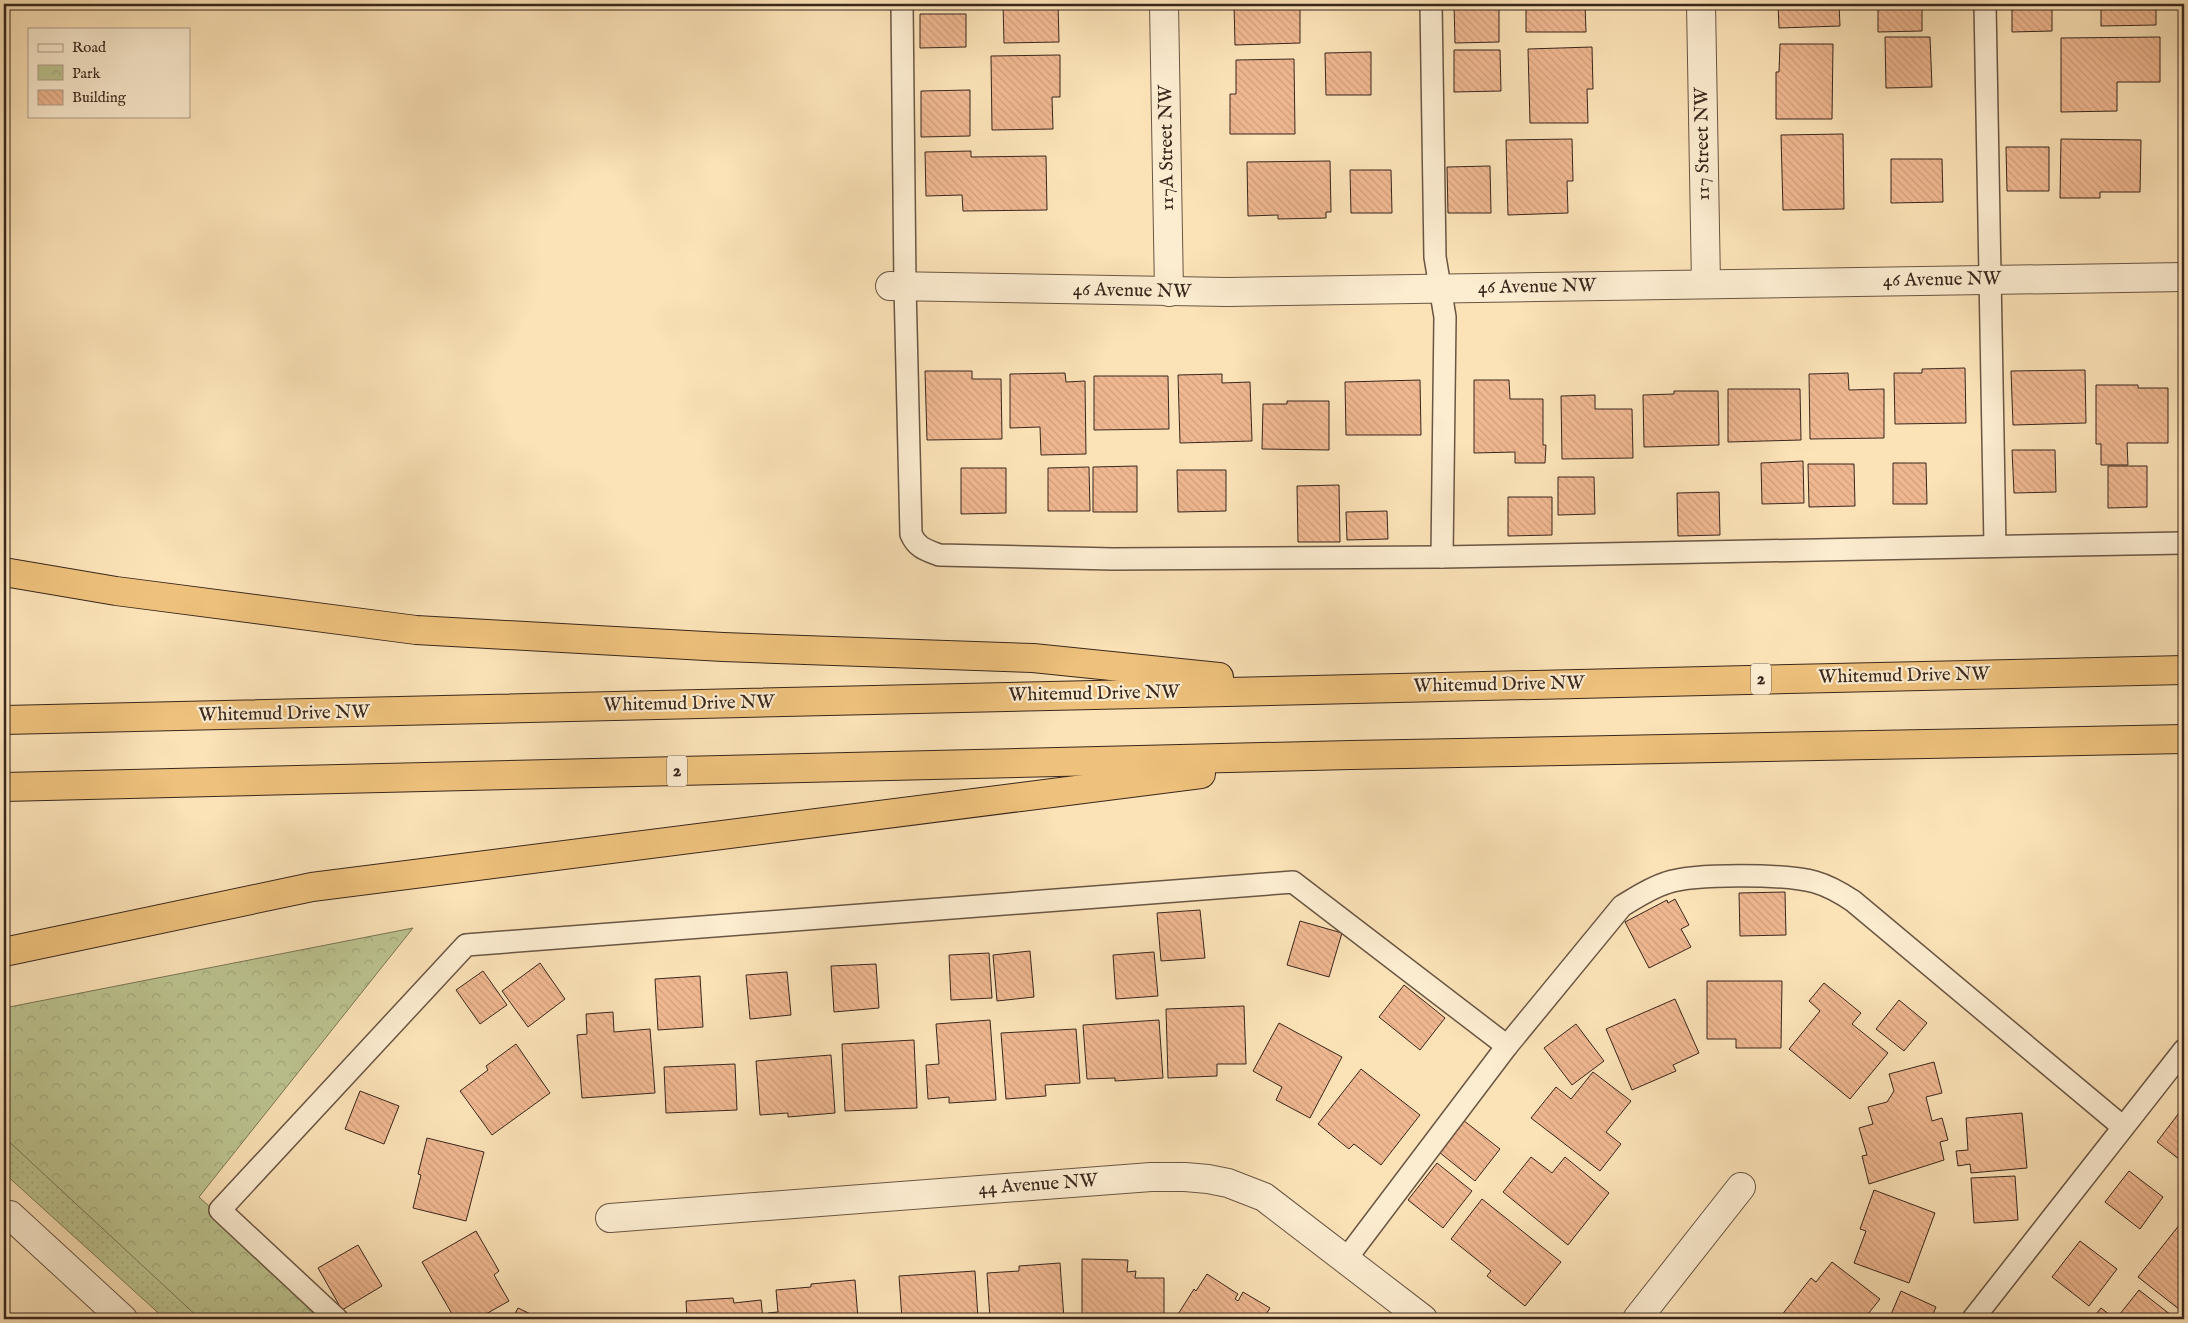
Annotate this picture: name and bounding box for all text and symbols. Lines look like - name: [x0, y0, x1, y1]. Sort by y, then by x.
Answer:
- legend: [28, 28, 190, 118]
- text: Road: [72, 38, 107, 57]
- text: Park: [72, 64, 102, 83]
- street label: 117A Street NW: [1154, 84, 1180, 211]
- street label: 117 Street NW: [1690, 86, 1716, 201]
- text: Building: [72, 88, 127, 107]
- street label: 46 Avenue NW: [1883, 267, 2002, 293]
- street label: 46 Avenue NW: [1478, 274, 1597, 300]
- street label: 46 Avenue NW: [1073, 278, 1192, 304]
- street label: Whitemud Drive NW: [1818, 662, 1991, 689]
- road number: 2: [1751, 664, 1771, 694]
- street label: Whitemud Drive NW: [1413, 671, 1586, 698]
- street label: Whitemud Drive NW: [1008, 680, 1181, 707]
- street label: Whitemud Drive NW: [603, 690, 776, 717]
- street label: Whitemud Drive NW: [198, 700, 371, 727]
- road number: 2: [667, 756, 687, 786]
- street label: 44 Avenue NW: [978, 1169, 1099, 1201]

